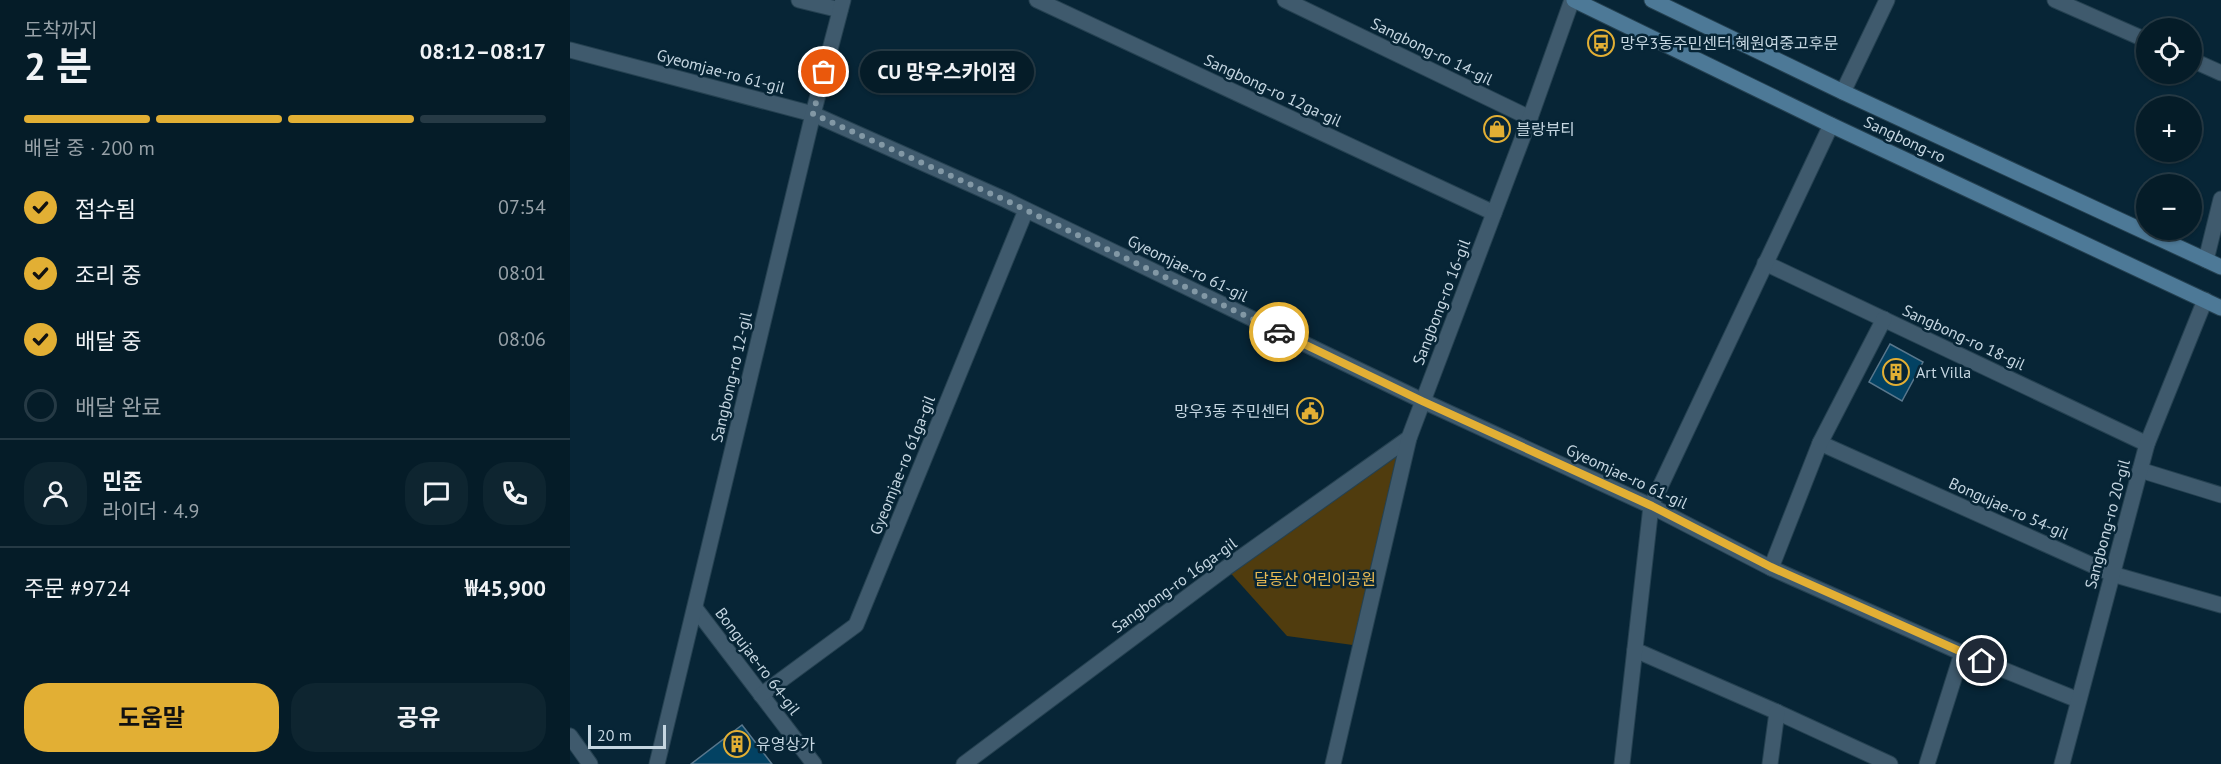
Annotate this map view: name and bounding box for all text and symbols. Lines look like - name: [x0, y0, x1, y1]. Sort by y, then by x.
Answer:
- street label: Sangbong-ro 14-gil: [1368, 13, 1497, 89]
- text: 도착까지: [24, 17, 98, 43]
- map controls: [2136, 18, 2202, 240]
- button: locate: [2136, 18, 2202, 84]
- bus stop icon: 망우3동주민센터.혜원여중고후문: [1586, 28, 1616, 58]
- place label: 망우3동주민센터.혜원여중고후문: [1620, 33, 1839, 53]
- text: 08:12–08:17: [420, 37, 546, 65]
- text: 2 분: [24, 40, 92, 91]
- street label: Gyeomjae-ro 61-gil: [655, 44, 788, 98]
- pin: [798, 46, 849, 97]
- street label: Sangbong-ro 12ga-gil: [1201, 49, 1345, 131]
- callout: CU 망우스카이점: [860, 51, 1034, 93]
- icon: bag: [807, 55, 840, 88]
- text: CU 망우스카이점: [877, 59, 1017, 85]
- button: +: [2136, 96, 2202, 162]
- street label: Sangbong-ro: [1861, 111, 1949, 167]
- shop icon: 블랑뷰티: [1482, 114, 1512, 144]
- place label: 블랑뷰티: [1516, 119, 1575, 139]
- text: 배달 중 · 200 m: [24, 135, 155, 161]
- button: −: [2136, 174, 2202, 240]
- icon: check: [24, 191, 57, 224]
- text: 07:54: [498, 194, 546, 220]
- text: 접수됨: [75, 195, 136, 223]
- street label: Gyeomjae-ro 61-gil: [1124, 230, 1252, 306]
- street label: Sangbong-ro 16-gil: [1408, 236, 1474, 368]
- icon: check: [24, 257, 57, 290]
- text: 08:01: [498, 260, 546, 286]
- text: 조리 중: [75, 261, 142, 289]
- street label: Sangbong-ro 18-gil: [1899, 300, 2029, 374]
- courier: [1249, 302, 1309, 362]
- street label: Sangbong-ro 12-gil: [706, 310, 756, 444]
- icon: car: [1263, 316, 1296, 349]
- icon: check: [24, 323, 57, 356]
- text: 08:06: [498, 326, 546, 352]
- text: 배달 중: [75, 327, 142, 355]
- building icon: Art Villa: [1881, 357, 1911, 387]
- place label: Art Villa: [1916, 362, 1971, 382]
- street label: Gyeomjae-ro 61ga-gil: [865, 392, 939, 537]
- text: 배달 완료: [75, 393, 162, 421]
- public building icon: 망우3동 주민센터: [1295, 396, 1325, 426]
- place label: 망우3동 주민센터: [1174, 401, 1290, 421]
- street label: Gyeomjae-ro 61-gil: [1563, 439, 1691, 513]
- street label: Sangbong-ro 20-gil: [2080, 457, 2134, 591]
- button: person: [24, 462, 87, 525]
- button: chat: [405, 462, 468, 525]
- button: phone: [483, 462, 546, 525]
- text: 민준: [102, 467, 142, 495]
- street label: Bongujae-ro 54-gil: [1946, 473, 2072, 544]
- text: 라이더 · 4.9: [102, 498, 199, 524]
- street label: Sangbong-ro 16ga-gil: [1108, 533, 1241, 637]
- park label: 달동산 어린이공원: [1254, 569, 1376, 589]
- text: 주문 #9724: [24, 574, 130, 602]
- text: ₩45,900: [465, 574, 546, 602]
- street label: Bongujae-ro 64-gil: [711, 603, 805, 719]
- pin: [1956, 635, 2007, 686]
- icon: home: [1965, 644, 1998, 677]
- button: 도움말: [24, 683, 279, 752]
- button: 공유: [291, 683, 546, 752]
- scale bar: [588, 722, 666, 750]
- text: 20 m: [597, 725, 632, 745]
- building icon: 유영상가: [722, 729, 752, 759]
- place label: 유영상가: [756, 734, 815, 754]

